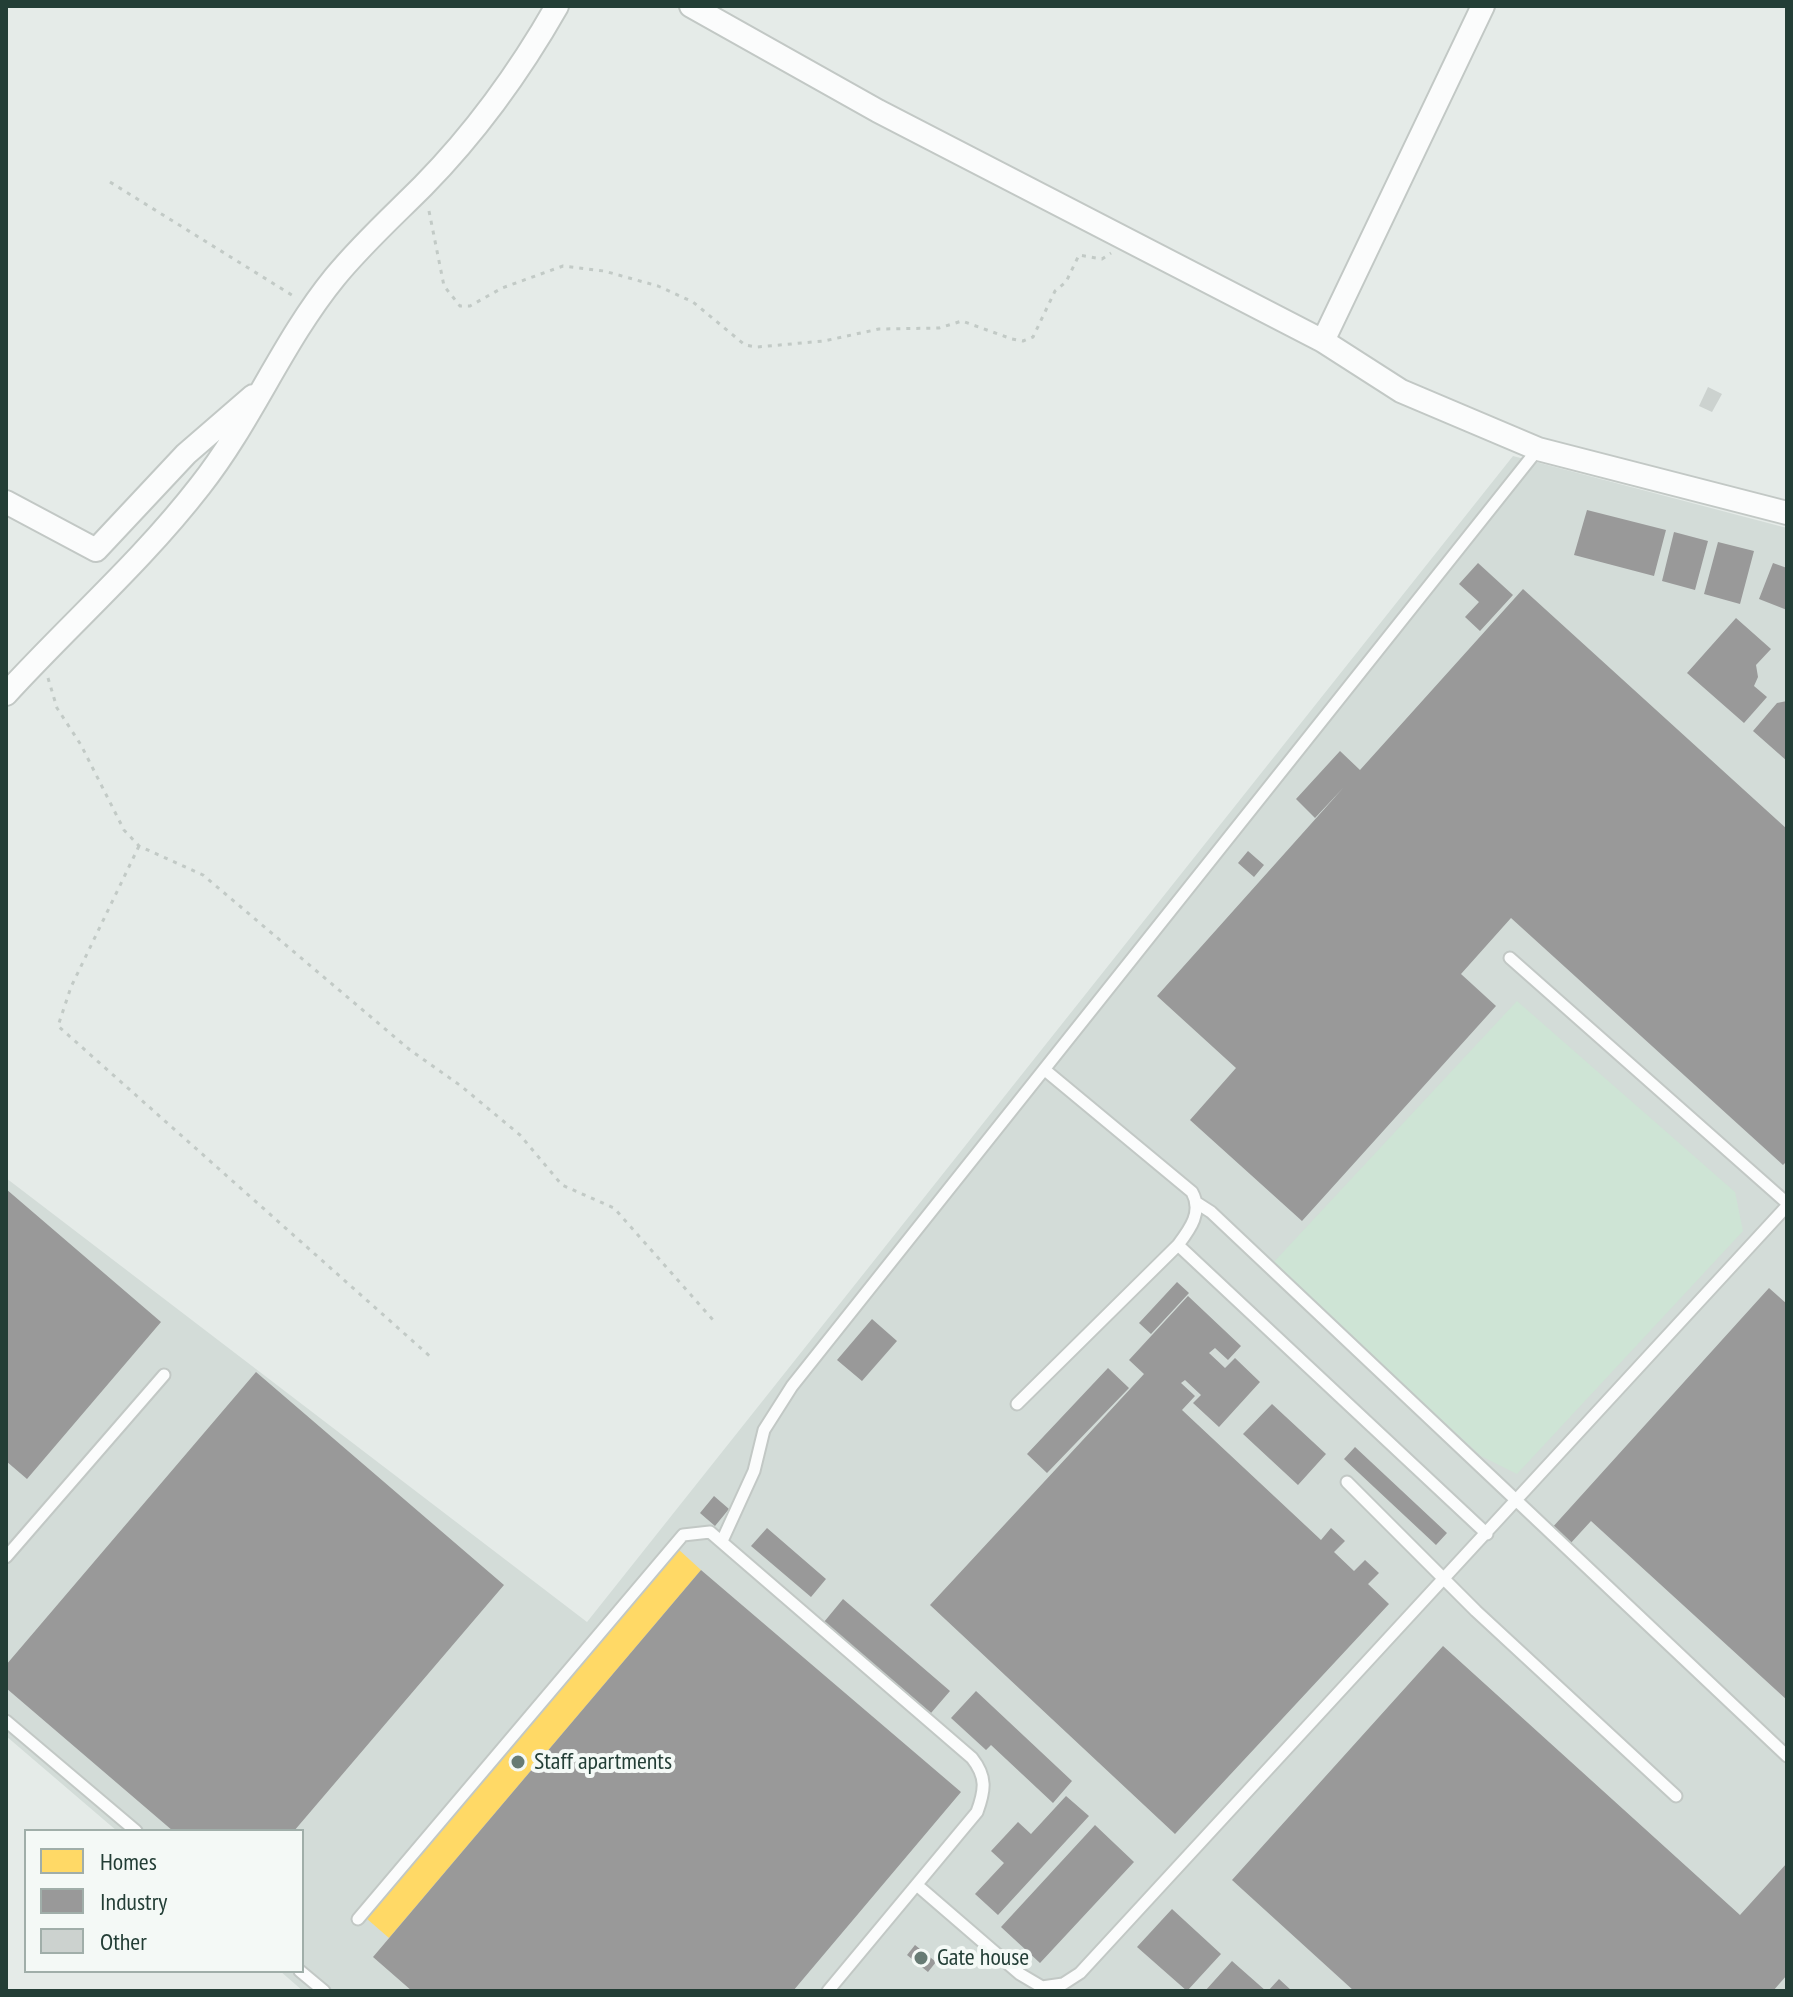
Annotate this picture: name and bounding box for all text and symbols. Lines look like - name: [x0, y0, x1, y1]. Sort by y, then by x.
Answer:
- place label: Staff apartments: [534, 1748, 672, 1776]
- marker: Staff apartments: [509, 1753, 527, 1771]
- legend: [24, 1829, 304, 1973]
- text: Homes: [100, 1846, 157, 1877]
- text: Industry: [100, 1886, 167, 1917]
- text: Other: [100, 1926, 147, 1957]
- place label: Gate house: [937, 1944, 1029, 1972]
- marker: Gate house: [912, 1949, 930, 1967]

